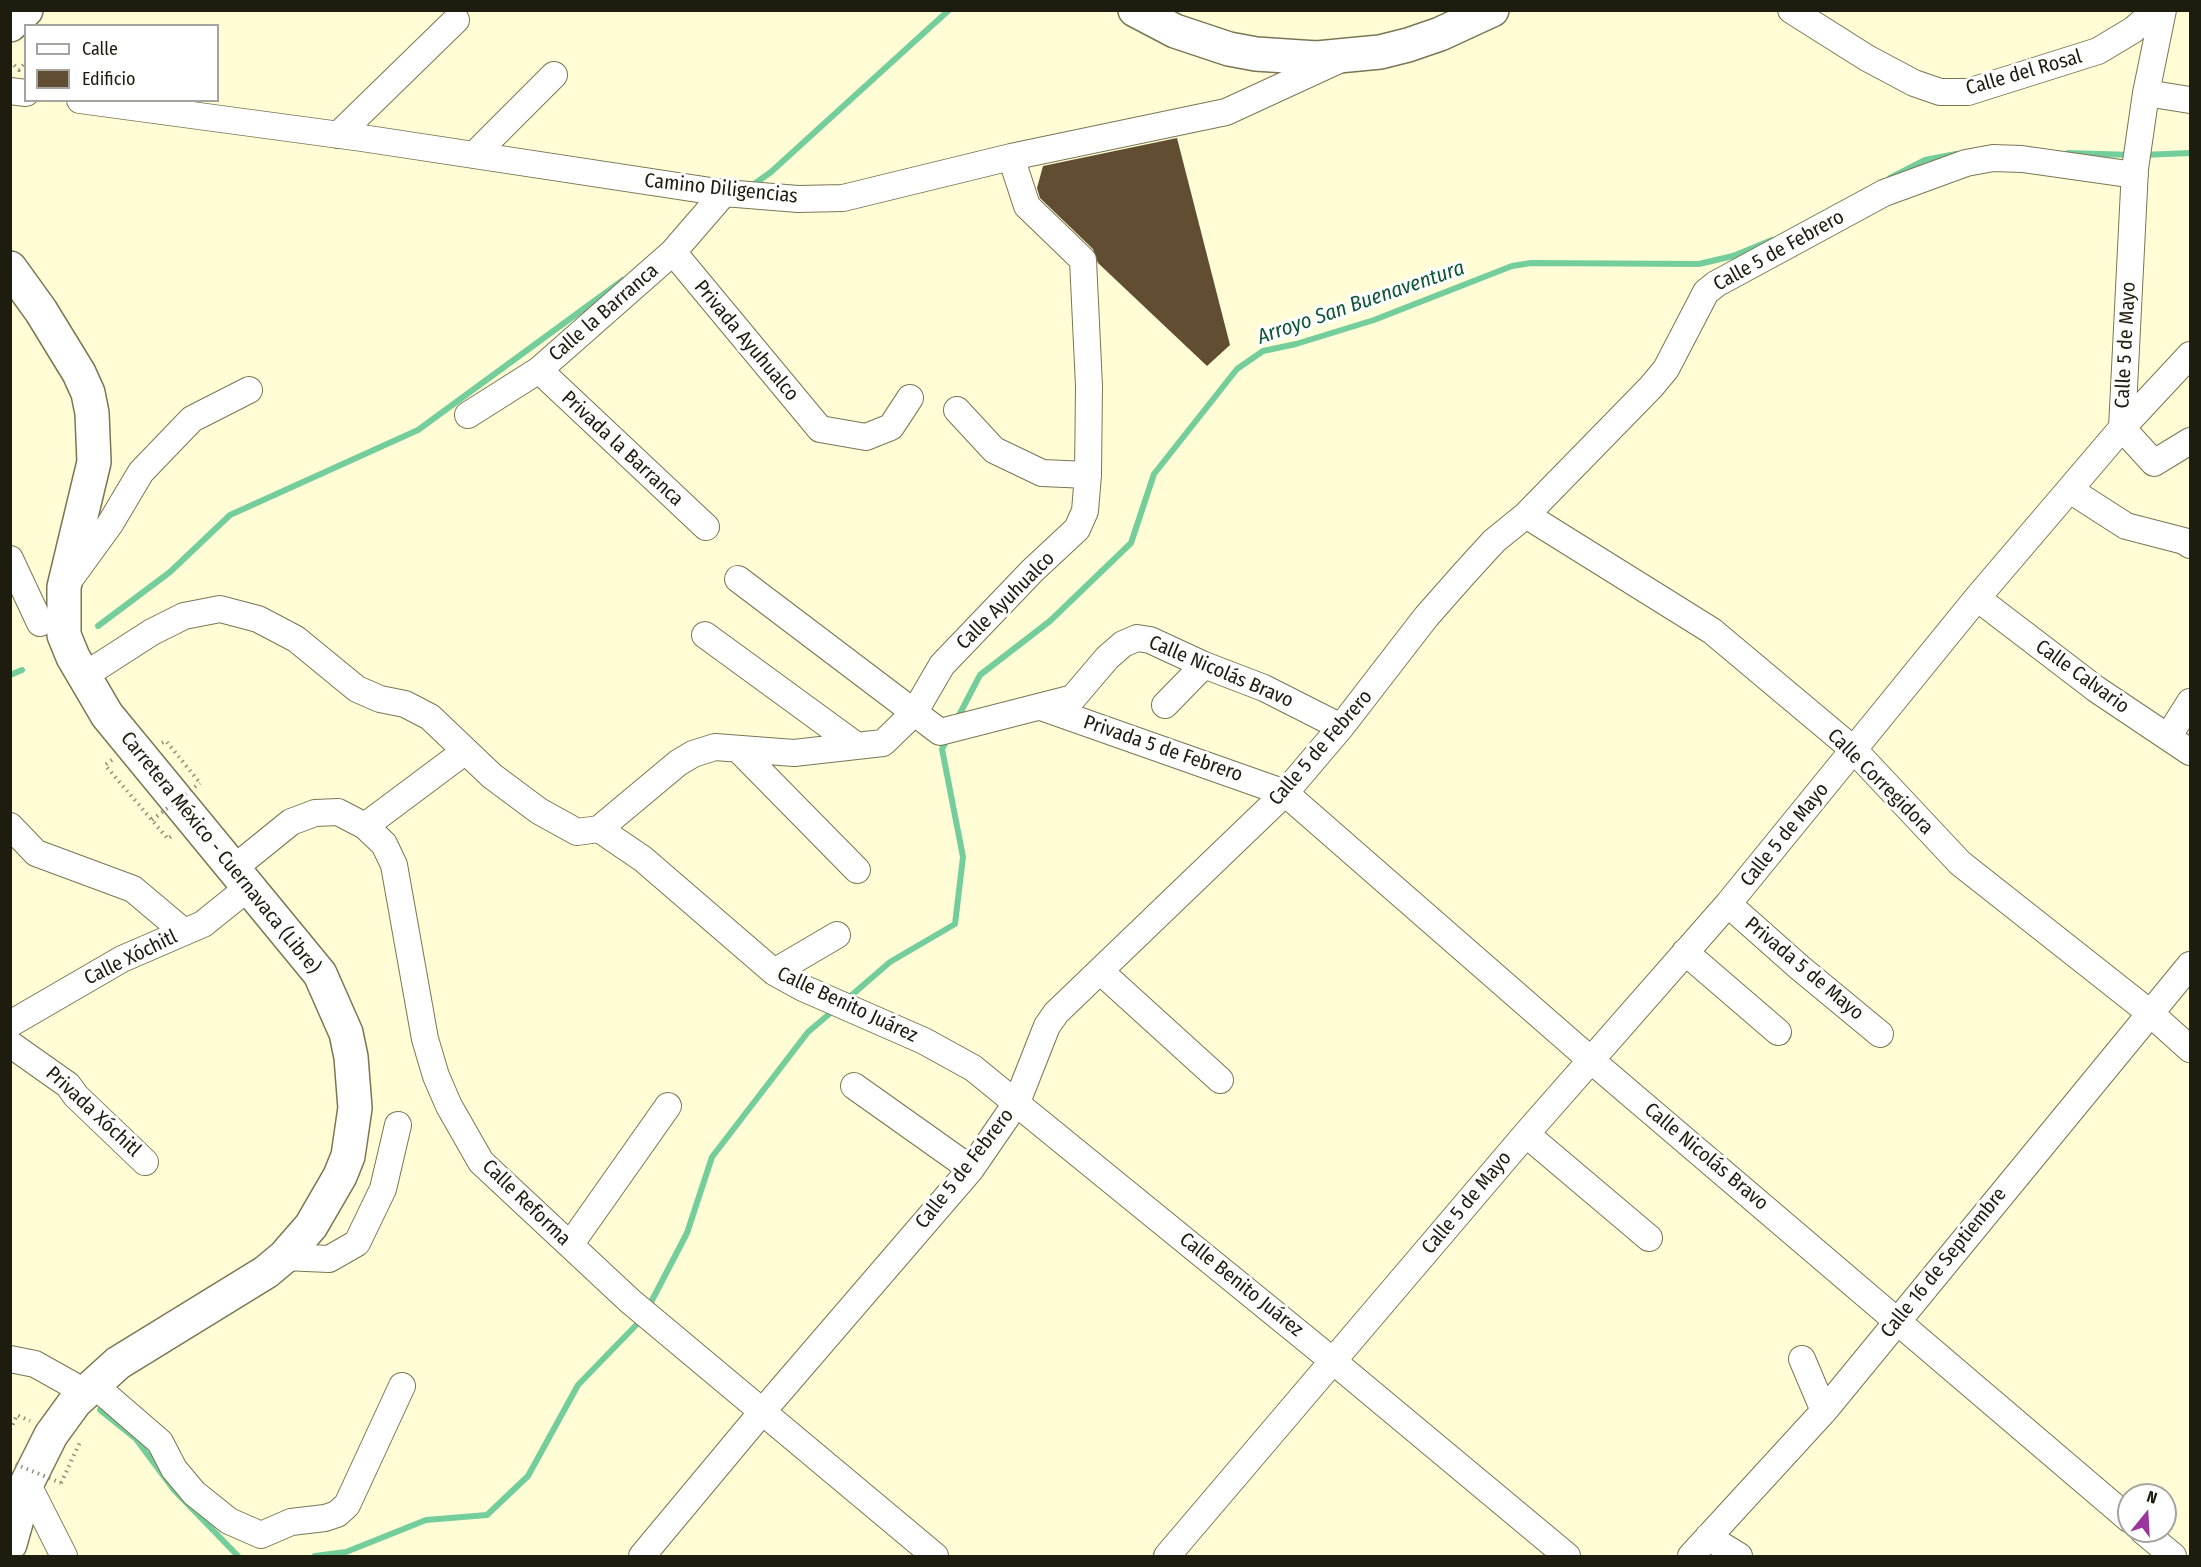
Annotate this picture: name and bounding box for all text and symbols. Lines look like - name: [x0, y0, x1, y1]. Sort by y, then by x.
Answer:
- legend: [24, 24, 219, 102]
- text: Calle: [82, 38, 118, 60]
- street label: Calle del Rosal: [1963, 45, 2085, 101]
- text: Edificio: [82, 68, 135, 90]
- street label: Camino Diligencias: [643, 169, 799, 209]
- street label: Calle 5 de Febrero: [1710, 205, 1848, 297]
- water label: Arroyo San Buenaventura: [1254, 256, 1468, 350]
- street label: Calle la Barranca: [544, 259, 664, 367]
- street label: Privada Ayuhualco: [689, 276, 803, 406]
- street label: Calle 5 de Mayo: [2111, 281, 2141, 409]
- street label: Privada la Barranca: [556, 386, 688, 512]
- street label: Calle Ayuhualco: [952, 547, 1060, 655]
- street label: Calle Nicolás Bravo: [1145, 631, 1297, 713]
- street label: Calle Calvario: [2030, 635, 2134, 719]
- street label: Calle 5 de Febrero: [1264, 685, 1378, 811]
- street label: Privada 5 de Febrero: [1080, 711, 1246, 787]
- street label: Calle Corregidora: [1822, 724, 1938, 840]
- street label: Carretera México - Cuernavaca (Libre): [115, 727, 325, 979]
- street label: Calle 5 de Mayo: [1736, 778, 1834, 892]
- street label: Privada 5 de Mayo: [1740, 912, 1868, 1026]
- street label: Calle Xóchitl: [81, 925, 181, 991]
- street label: Calle Benito Juárez: [773, 962, 921, 1048]
- street label: Privada Xóchitl: [40, 1062, 146, 1162]
- street label: Calle Nicolás Bravo: [1639, 1098, 1773, 1216]
- street label: Calle 5 de Febrero: [911, 1104, 1019, 1234]
- street label: Calle 5 de Mayo: [1417, 1147, 1517, 1259]
- street label: Calle Reforma: [477, 1155, 575, 1251]
- street label: Calle 16 de Septiembre: [1876, 1183, 2012, 1343]
- street label: Calle Benito Juárez: [1174, 1228, 1308, 1342]
- north arrow: [2117, 1483, 2177, 1543]
- text: N: [2145, 1487, 2160, 1508]

